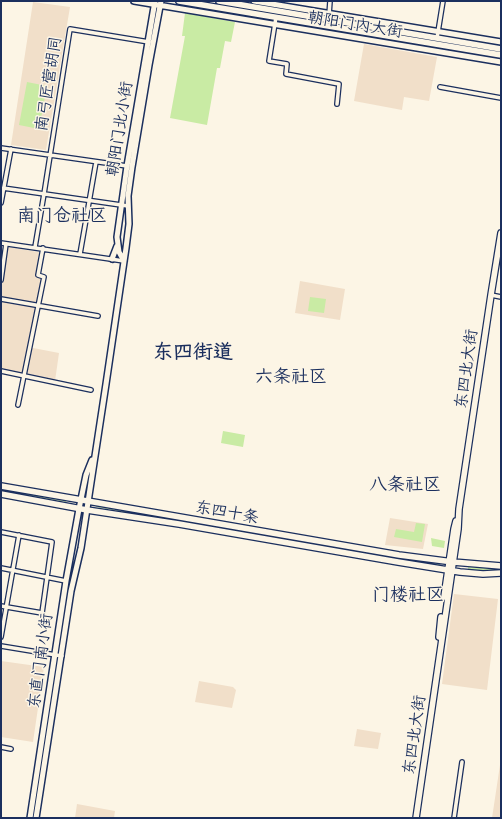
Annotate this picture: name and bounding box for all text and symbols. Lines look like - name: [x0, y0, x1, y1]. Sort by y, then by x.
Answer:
- street label: 朝阳门内大街: [306, 8, 404, 42]
- street label: 南弓匠营胡同: [32, 35, 66, 133]
- street label: 朝阳门北小街: [103, 80, 137, 178]
- district label: 南门仓社区: [17, 205, 107, 227]
- street label: 东四北大街: [452, 328, 482, 410]
- district label: 东四街道: [153, 341, 233, 365]
- district label: 六条社区: [255, 366, 327, 388]
- district label: 八条社区: [369, 474, 441, 496]
- street label: 东四十条: [194, 498, 260, 528]
- district label: 门楼社区: [372, 584, 444, 606]
- street label: 东直门南小街: [25, 612, 57, 710]
- street label: 东四北大街: [400, 694, 430, 776]

